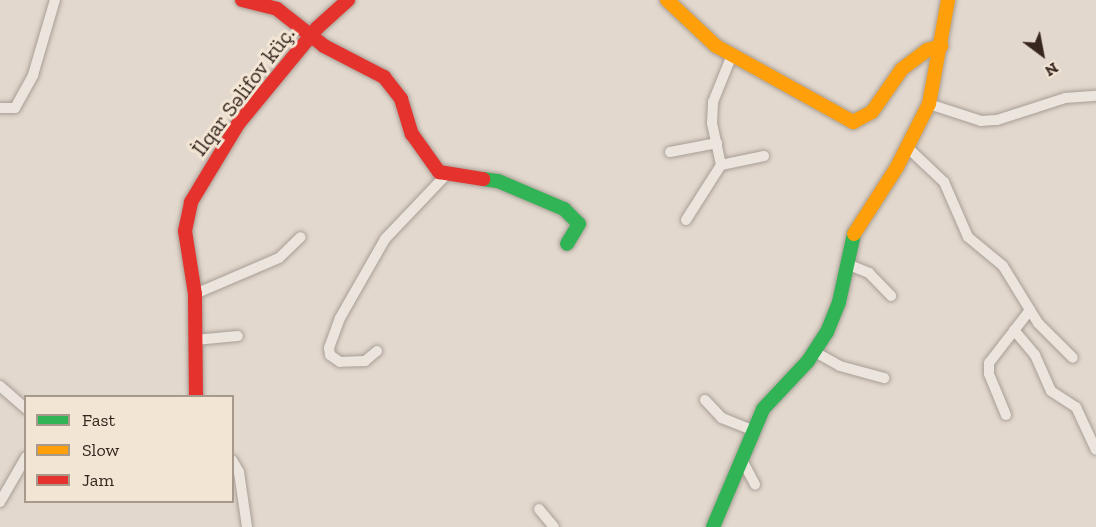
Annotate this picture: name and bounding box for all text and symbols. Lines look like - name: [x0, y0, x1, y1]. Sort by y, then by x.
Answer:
- street label: İlqar Səlifov küç.: [185, 21, 301, 161]
- north arrow: [1012, 24, 1072, 84]
- text: N: [1042, 58, 1062, 81]
- legend: [24, 395, 234, 503]
- text: Fast: [82, 409, 115, 431]
- text: Slow: [82, 439, 119, 461]
- text: Jam: [82, 469, 114, 491]

